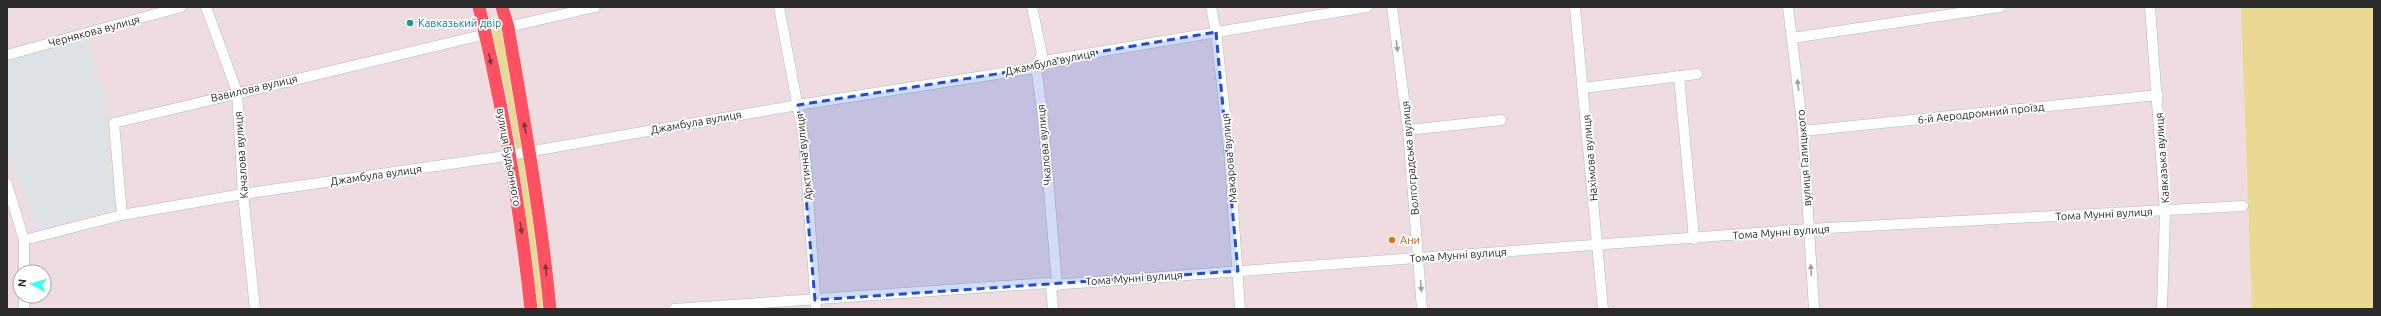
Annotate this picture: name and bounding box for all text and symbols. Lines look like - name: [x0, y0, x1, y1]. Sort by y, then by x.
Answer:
- street label: Чернякова вулиця: [47, 13, 141, 49]
- place label: Кавказький двір: [418, 17, 502, 29]
- marker: Кавказький двір: [405, 18, 415, 28]
- one-way arrow: [1394, 40, 1400, 52]
- street label: Джамбула вулиця: [1004, 47, 1096, 77]
- one-way arrow: [488, 53, 494, 65]
- street label: Вавилова вулиця: [209, 72, 299, 104]
- one-way arrow: [1795, 79, 1801, 91]
- street label: Волгоградська вулиця: [1399, 100, 1421, 216]
- street label: 6-й Аеродромний проїзд: [1917, 100, 2046, 126]
- street label: Чкалова вулиця: [1034, 104, 1054, 186]
- street label: вулиця Будьонного: [494, 107, 524, 207]
- street label: Джамбула вулиця: [650, 108, 742, 136]
- street label: вулиця Галицького: [1795, 109, 1813, 207]
- street label: Качалова вулиця: [232, 111, 250, 199]
- street label: Кавказька вулиця: [2153, 112, 2171, 204]
- street label: Арктична вулиця: [793, 113, 815, 201]
- street label: Макарова вулиця: [1219, 113, 1239, 203]
- street label: Нахімова вулиця: [1580, 114, 1600, 202]
- one-way arrow: [522, 122, 528, 134]
- street label: Джамбула вулиця: [329, 163, 423, 187]
- street label: Тома Мунні вулиця: [2055, 205, 2153, 223]
- one-way arrow: [518, 222, 524, 234]
- street label: Тома Мунні вулиця: [1732, 223, 1830, 241]
- place label: Ани: [1400, 234, 1420, 246]
- marker: Ани: [1387, 235, 1397, 245]
- street label: Тома Мунні вулиця: [1409, 246, 1507, 264]
- north arrow: [12, 264, 52, 304]
- one-way arrow: [543, 264, 549, 276]
- one-way arrow: [1808, 264, 1815, 276]
- street label: Тома Мунні вулиця: [1085, 269, 1183, 287]
- text: N: [16, 278, 28, 288]
- one-way arrow: [1417, 280, 1424, 293]

